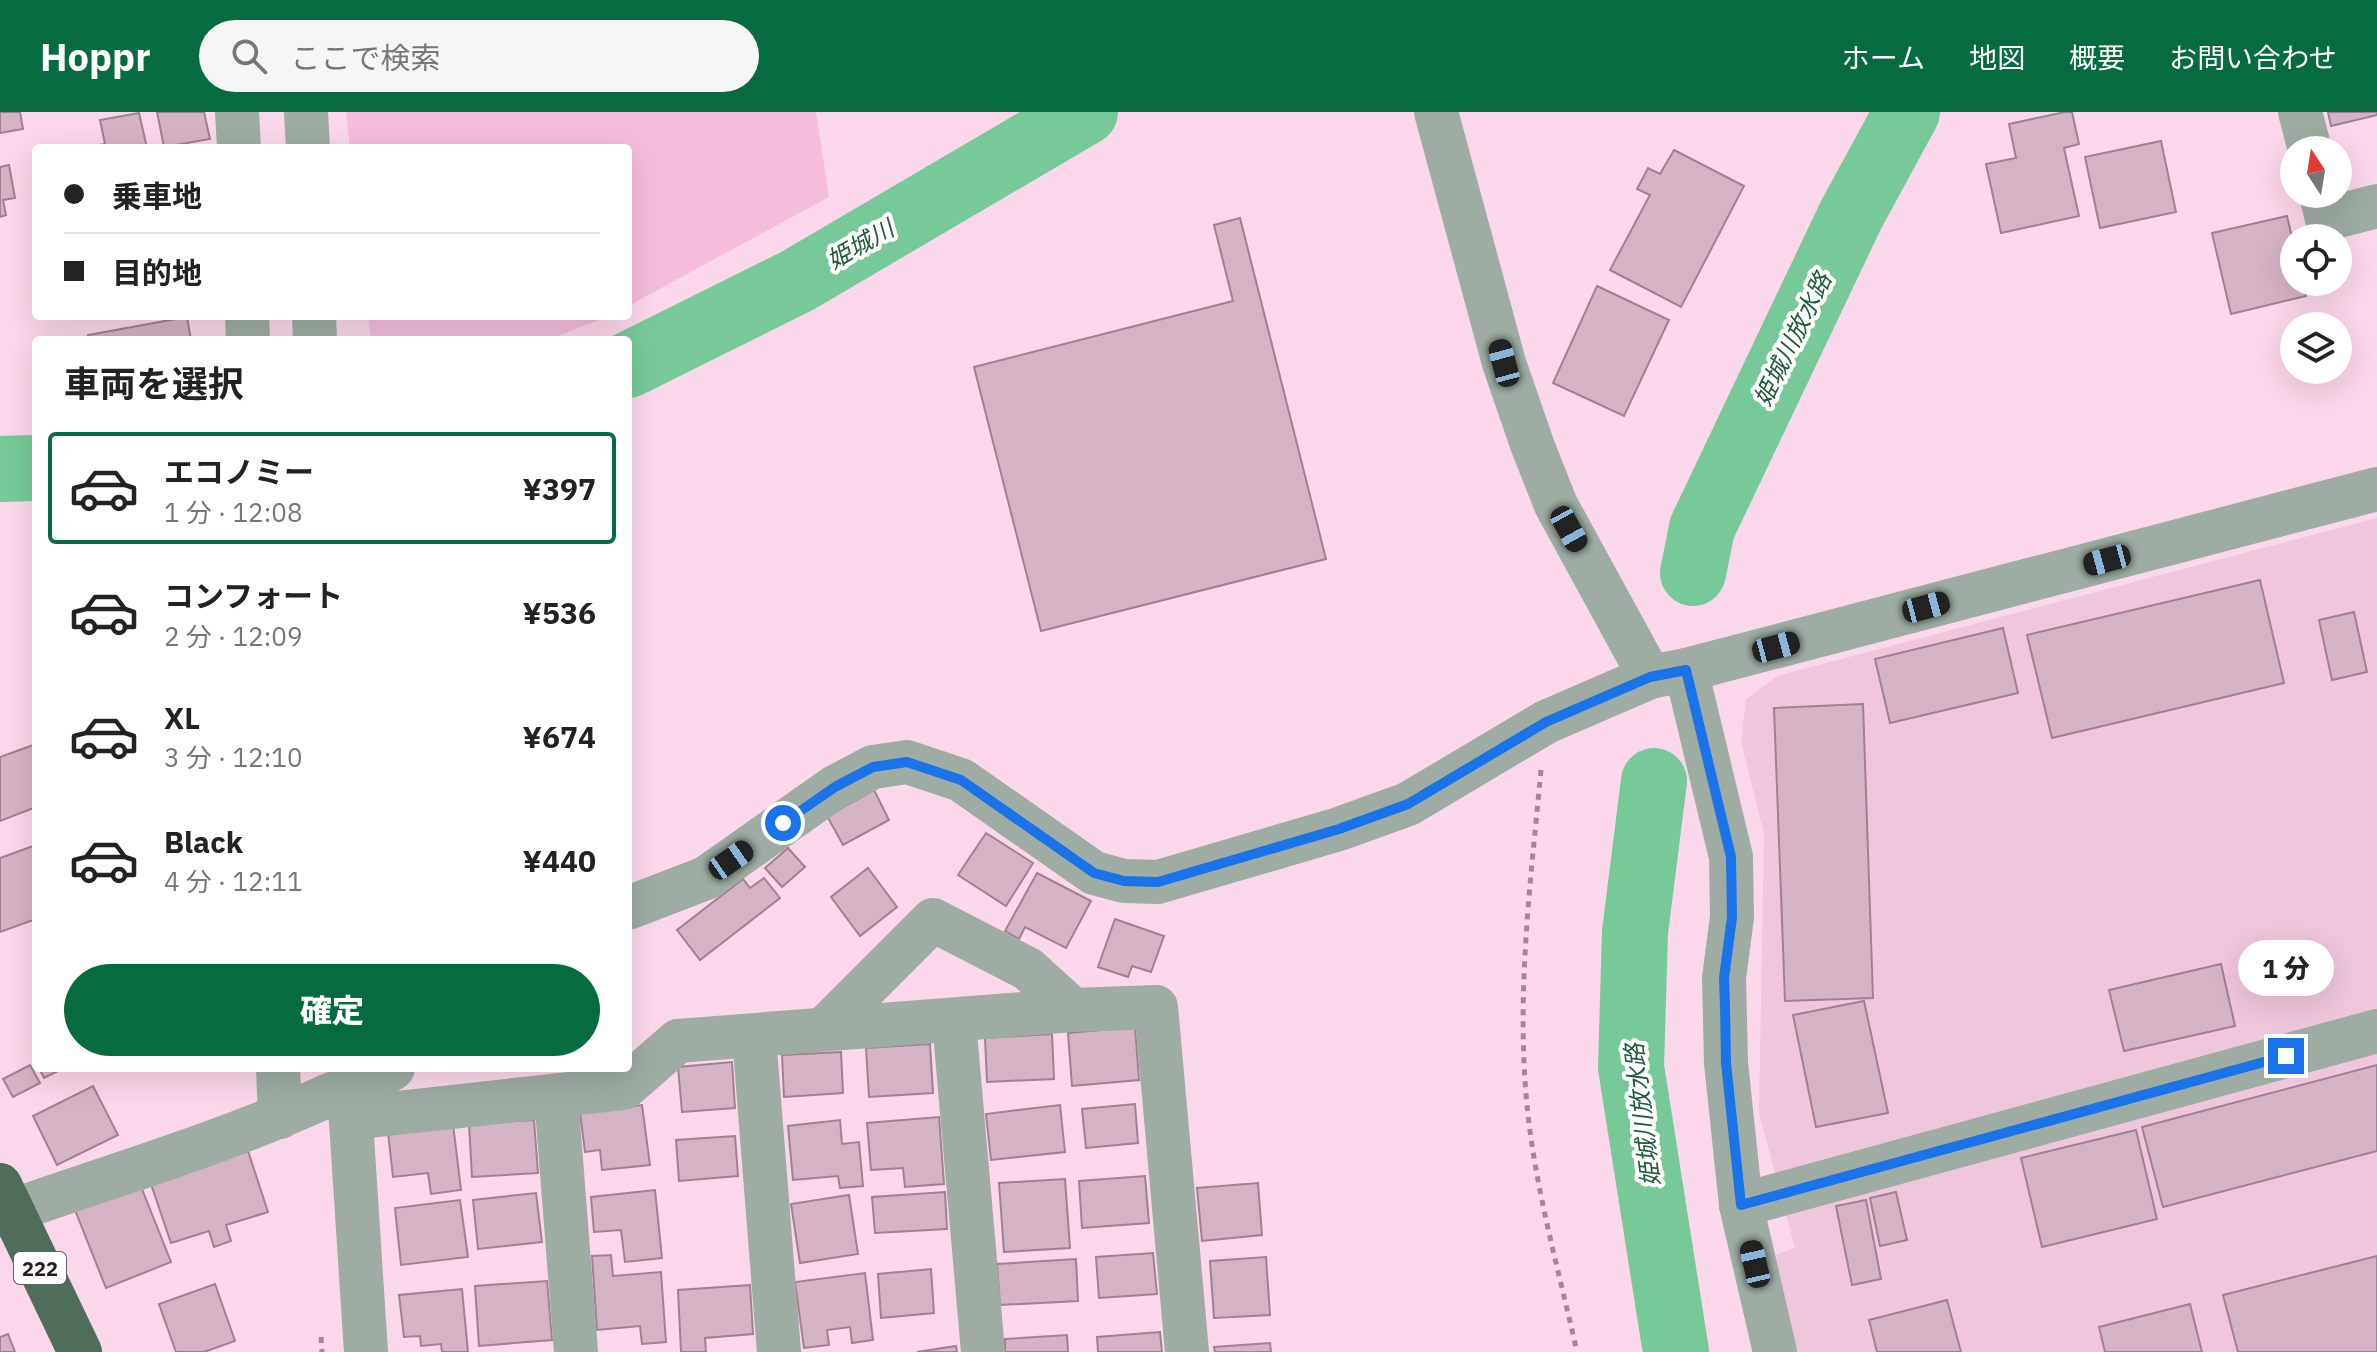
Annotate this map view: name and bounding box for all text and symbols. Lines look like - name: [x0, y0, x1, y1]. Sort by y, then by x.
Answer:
- search box: [199, 20, 759, 92]
- text: Hoppr: [40, 32, 151, 81]
- icon: search: [227, 34, 271, 78]
- text: ここで検索: [291, 38, 441, 77]
- text: ホーム: [1842, 39, 1925, 76]
- text: 地図: [1969, 39, 2025, 76]
- text: 概要: [2069, 39, 2125, 76]
- text: お問い合わせ: [2169, 39, 2337, 76]
- north arrow: [2280, 136, 2352, 208]
- map controls: [2280, 136, 2352, 384]
- text: 乗車地: [112, 176, 202, 215]
- water label: 姫城川: [821, 211, 902, 276]
- button: locate: [2280, 224, 2352, 296]
- text: 目的地: [112, 253, 202, 292]
- water label: 姫城川放水路: [1746, 265, 1839, 411]
- button: layers: [2280, 312, 2352, 384]
- car: [1486, 337, 1522, 389]
- text: 車両を選択: [64, 360, 244, 407]
- icon: car: [68, 452, 140, 524]
- text: エコノミー: [164, 452, 314, 491]
- text: ¥397: [523, 469, 596, 508]
- text: 1 分 · 12:08: [164, 495, 302, 529]
- car: [1547, 502, 1591, 556]
- car: [2081, 542, 2133, 578]
- icon: car: [68, 576, 140, 648]
- text: コンフォート: [164, 576, 343, 615]
- car: [1900, 589, 1952, 625]
- text: ¥536: [523, 593, 596, 632]
- text: 2 分 · 12:09: [164, 619, 302, 653]
- car: [1750, 629, 1802, 665]
- text: XL: [164, 698, 200, 737]
- icon: car: [68, 700, 140, 772]
- text: ¥674: [523, 717, 596, 756]
- text: 3 分 · 12:10: [164, 740, 302, 774]
- route start: [765, 805, 801, 841]
- text: Black: [164, 822, 243, 861]
- icon: car: [68, 824, 140, 896]
- car: [704, 836, 758, 884]
- text: ¥440: [523, 841, 596, 880]
- text: 4 分 · 12:11: [164, 864, 302, 898]
- callout: 1 分: [2238, 940, 2334, 996]
- text: 1 分: [2262, 951, 2310, 985]
- button: 確定: [64, 964, 600, 1056]
- route end: [2268, 1038, 2304, 1074]
- water label: 姫城川放水路: [1617, 1040, 1667, 1188]
- car: [1738, 1238, 1772, 1290]
- road number: 222: [14, 1252, 66, 1284]

